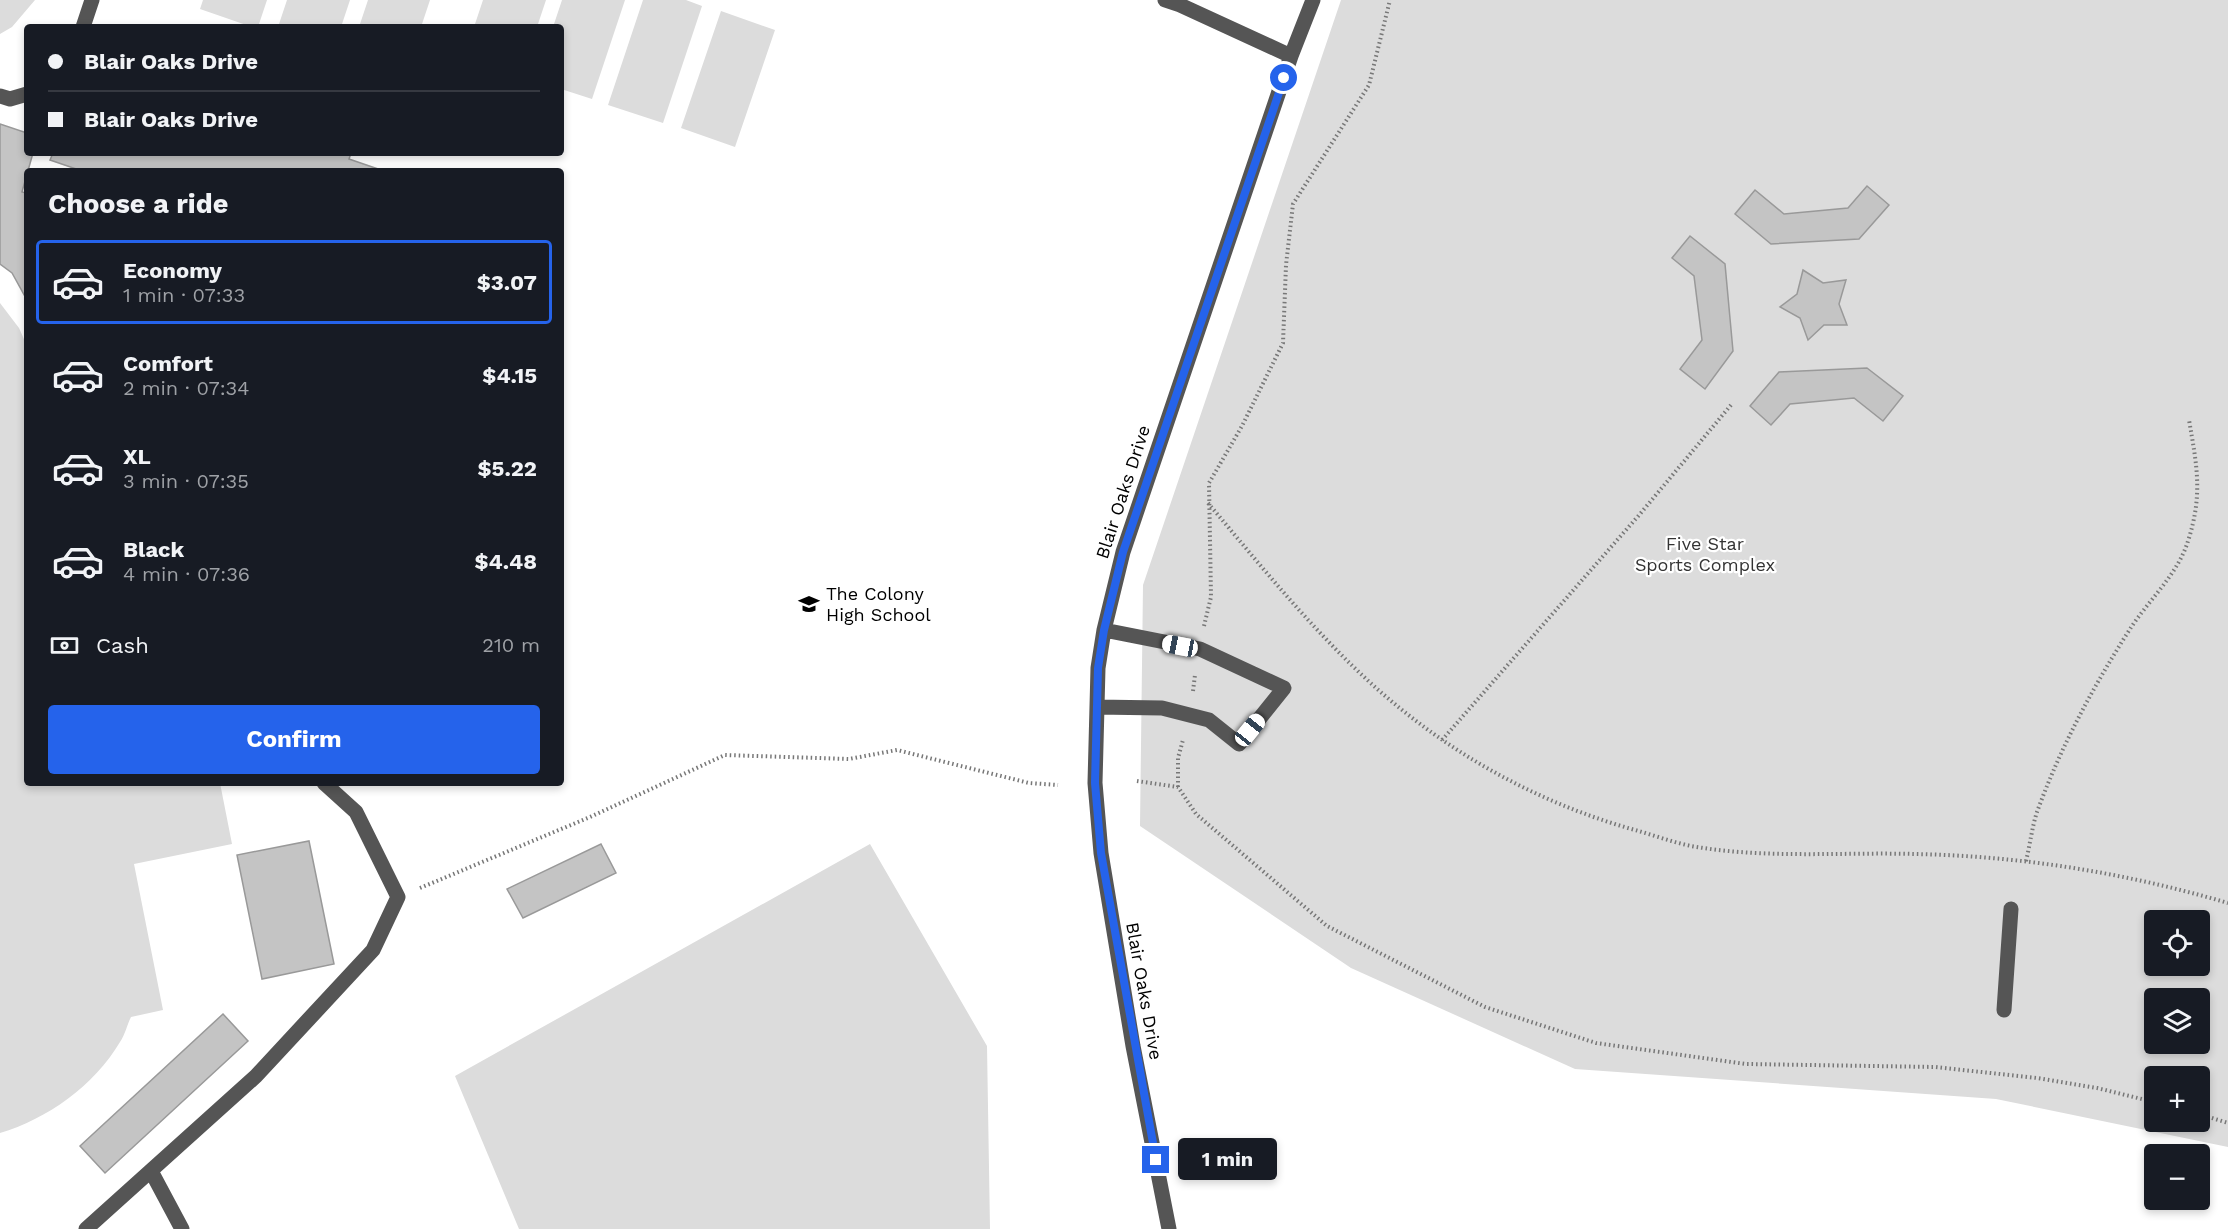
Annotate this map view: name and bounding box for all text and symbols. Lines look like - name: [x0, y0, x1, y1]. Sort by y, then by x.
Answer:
- text: Blair Oaks Drive: [84, 49, 258, 74]
- route start: [1270, 64, 1297, 91]
- text: Blair Oaks Drive: [84, 107, 258, 132]
- text: Choose a ride: [48, 188, 228, 220]
- icon: car: [51, 255, 105, 309]
- text: Economy: [123, 258, 222, 283]
- text: $3.07: [477, 270, 537, 295]
- text: 1 min · 07:33: [123, 283, 245, 307]
- icon: car: [51, 348, 105, 402]
- text: Comfort: [123, 351, 213, 376]
- text: $4.15: [482, 363, 537, 388]
- text: 2 min · 07:34: [123, 376, 249, 400]
- street label: Blair Oaks Drive: [1091, 422, 1154, 561]
- icon: car: [51, 441, 105, 495]
- text: XL: [123, 444, 151, 469]
- text: $5.22: [477, 456, 537, 481]
- text: 3 min · 07:35: [123, 469, 249, 493]
- park label: Five Star Sports Complex: [1635, 533, 1775, 575]
- icon: car: [51, 534, 105, 588]
- text: Black: [123, 537, 184, 562]
- text: $4.48: [474, 549, 537, 574]
- text: 4 min · 07:36: [123, 562, 250, 586]
- place label: The Colony High School: [826, 583, 931, 625]
- school or university icon: The Colony High School: [797, 592, 821, 616]
- icon: cash: [48, 629, 81, 662]
- text: Cash: [96, 633, 149, 658]
- text: 210 m: [482, 633, 540, 657]
- car: [1161, 634, 1199, 658]
- button: Confirm: [48, 705, 540, 774]
- car: [1232, 710, 1268, 750]
- map controls: [2144, 910, 2210, 1210]
- button: locate: [2144, 910, 2210, 976]
- street label: Blair Oaks Drive: [1122, 920, 1167, 1061]
- button: layers: [2144, 988, 2210, 1054]
- button: +: [2144, 1066, 2210, 1132]
- callout: 1 min: [1177, 1139, 1276, 1181]
- button: −: [2144, 1144, 2210, 1210]
- route end: [1142, 1146, 1169, 1173]
- text: 1 min: [1202, 1147, 1253, 1171]

